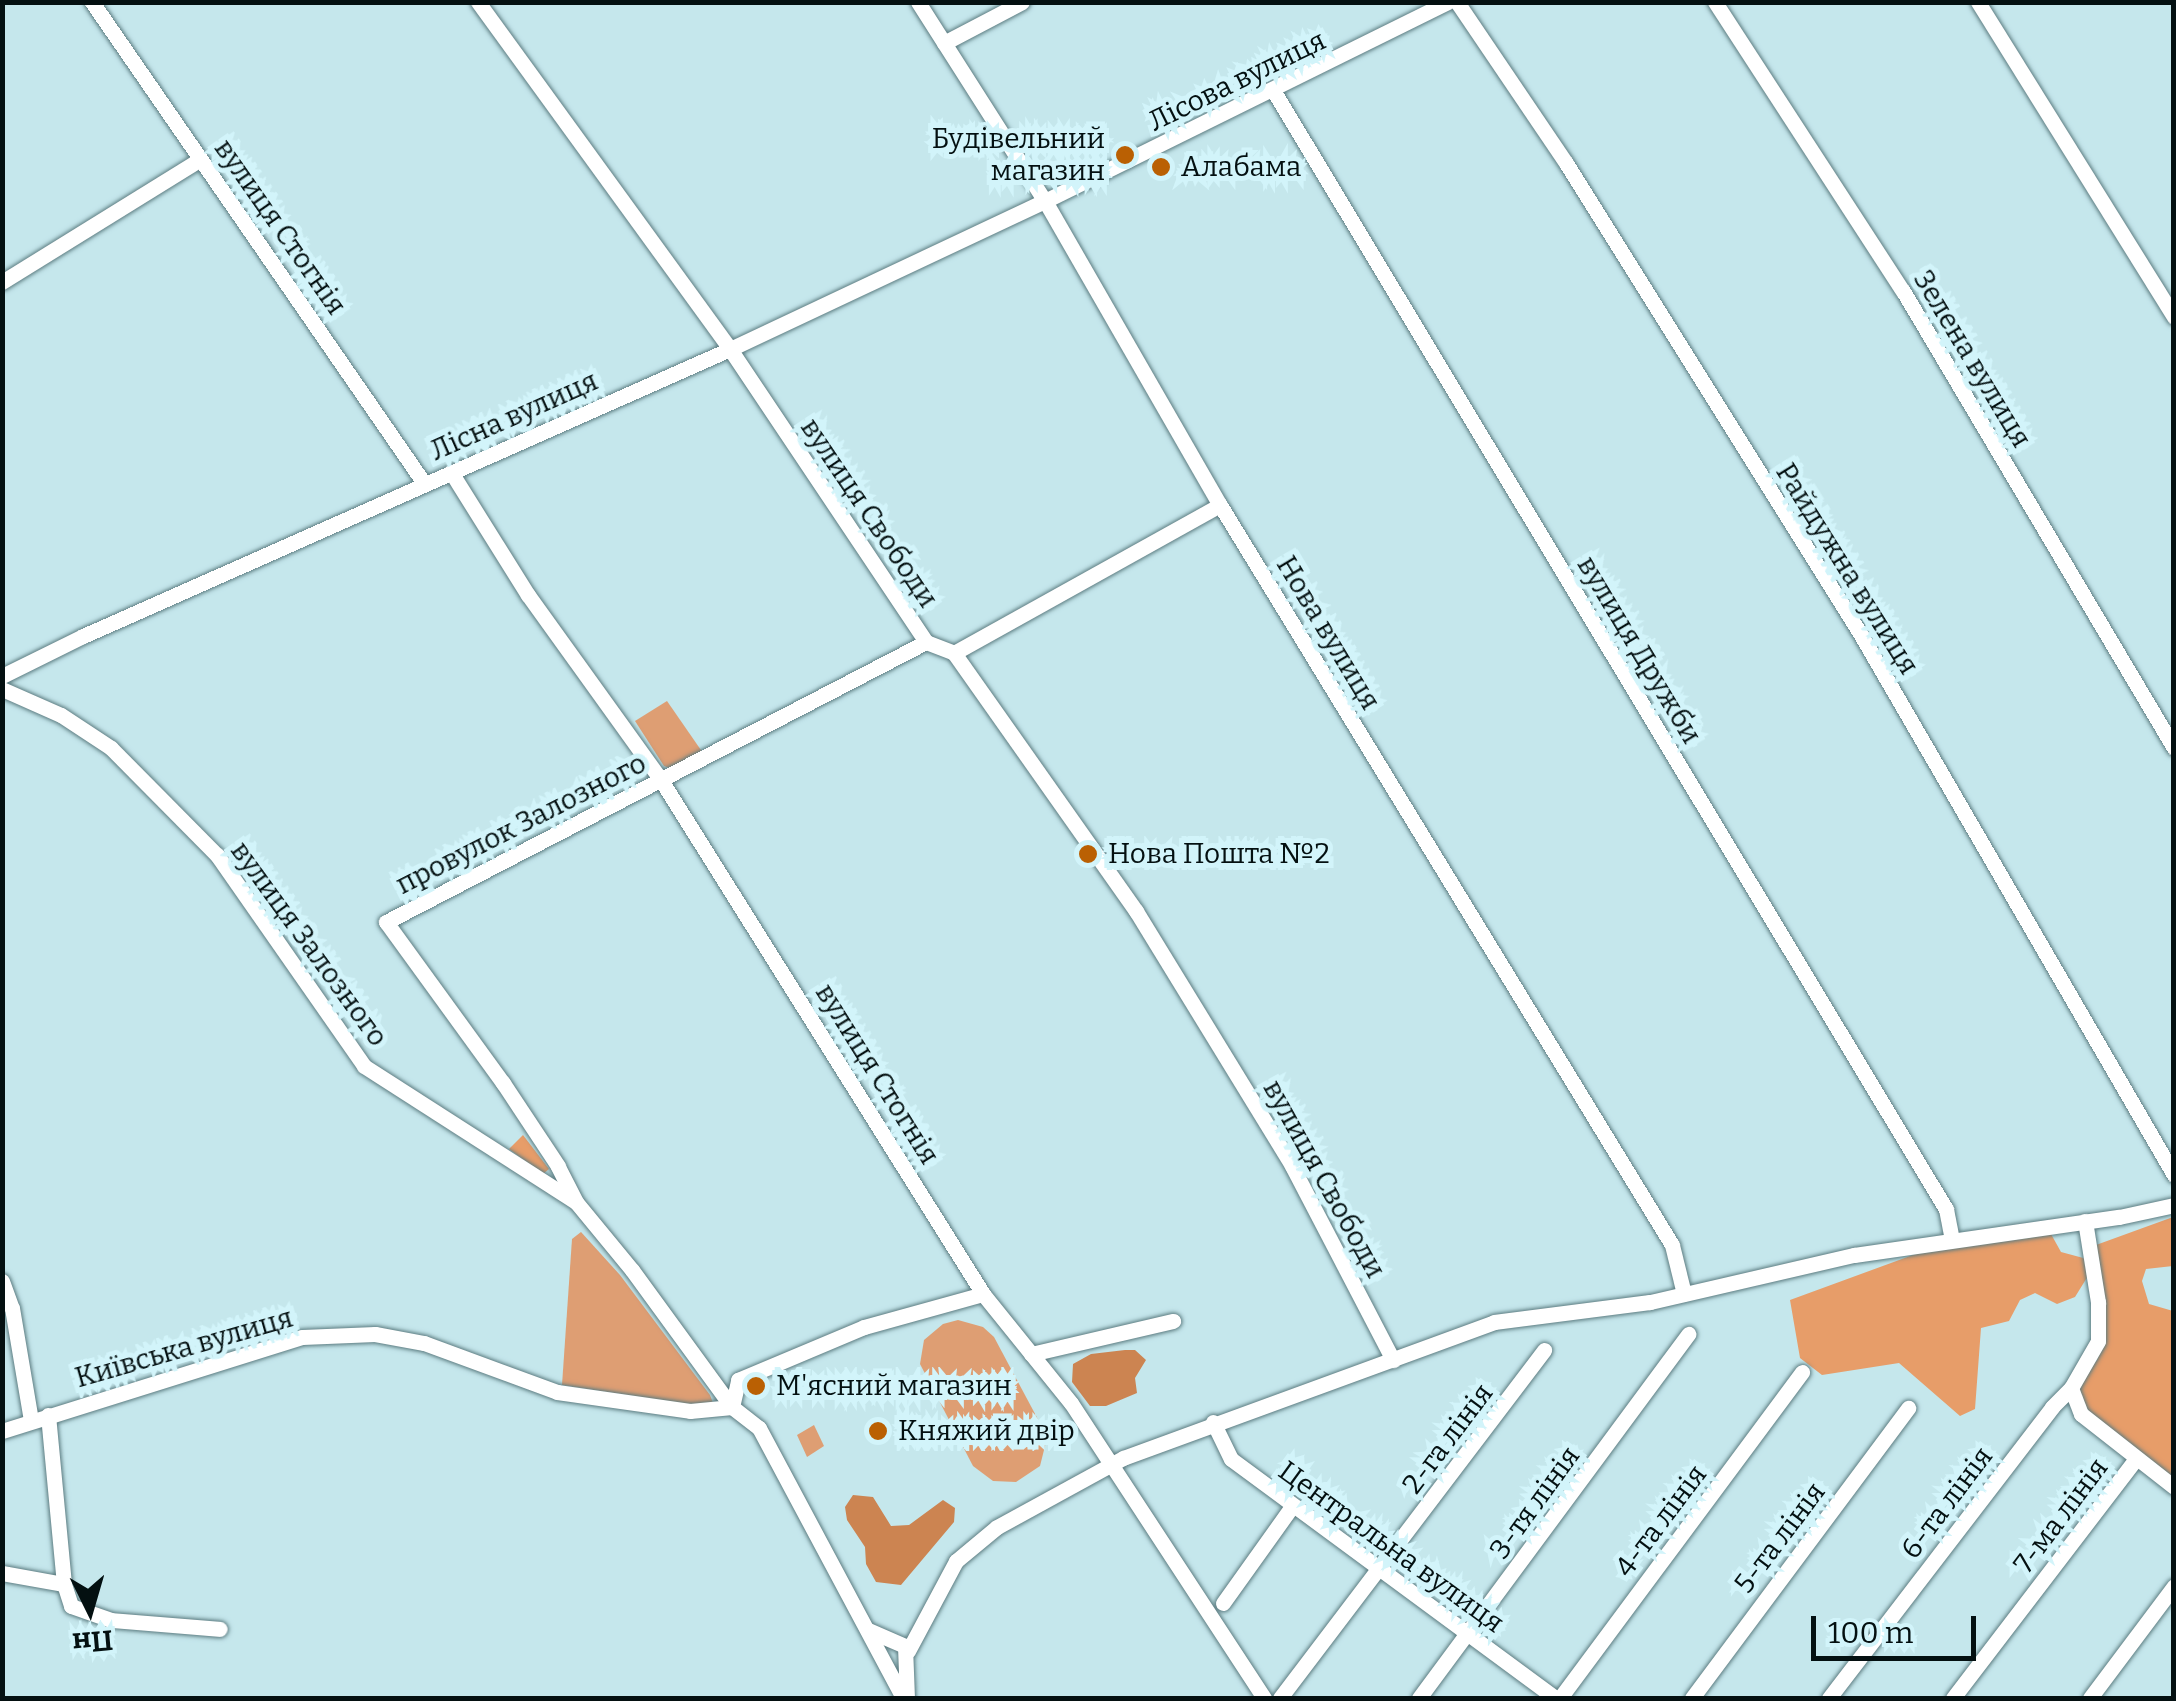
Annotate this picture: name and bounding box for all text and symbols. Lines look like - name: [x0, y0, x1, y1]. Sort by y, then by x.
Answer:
- street label: Лісова вулиця: [1143, 24, 1331, 138]
- place label: Будівельний магазин: [932, 122, 1105, 188]
- street label: вулиця Стогнія: [207, 133, 353, 321]
- marker: Будівельний магазин: [1114, 144, 1136, 166]
- place label: Алабама: [1181, 150, 1301, 184]
- marker: Алабама: [1150, 156, 1172, 178]
- street label: Зелена вулиця: [1906, 264, 2038, 454]
- street label: Лісна вулиця: [425, 364, 603, 468]
- street label: вулиця Свободи: [793, 412, 945, 614]
- street label: Райдужна вулиця: [1769, 457, 1925, 681]
- street label: Нова вулиця: [1269, 550, 1387, 716]
- street label: вулиця Дружби: [1570, 550, 1708, 750]
- street label: провулок Залозного: [390, 746, 652, 902]
- street label: вулиця Залозного: [223, 835, 395, 1053]
- place label: Нова Пошта №2: [1108, 837, 1330, 871]
- marker: Нова Пошта №2: [1077, 843, 1099, 865]
- street label: вулиця Стогнія: [808, 978, 946, 1170]
- street label: вулиця Свободи: [1256, 1074, 1392, 1284]
- street label: Київська вулиця: [71, 1301, 297, 1395]
- place label: М'ясний магазин: [776, 1369, 1012, 1403]
- marker: М'ясний магазин: [745, 1375, 767, 1397]
- street label: 2-га лінія: [1396, 1377, 1500, 1501]
- place label: Княжий двір: [898, 1414, 1075, 1448]
- marker: Княжий двір: [867, 1420, 889, 1442]
- street label: 3-тя лінія: [1483, 1440, 1587, 1566]
- street label: 6-та лінія: [1894, 1441, 2000, 1565]
- street label: 7-ма лінія: [2007, 1452, 2115, 1580]
- street label: Центральна вулиця: [1272, 1454, 1510, 1640]
- street label: 4-та лінія: [1608, 1459, 1714, 1583]
- street label: 5-та лінія: [1728, 1476, 1832, 1600]
- north arrow: [40, 1561, 140, 1661]
- scale bar: [1816, 1596, 1981, 1658]
- text: 100 m: [1828, 1615, 1913, 1651]
- text: Пн: [71, 1623, 114, 1660]

